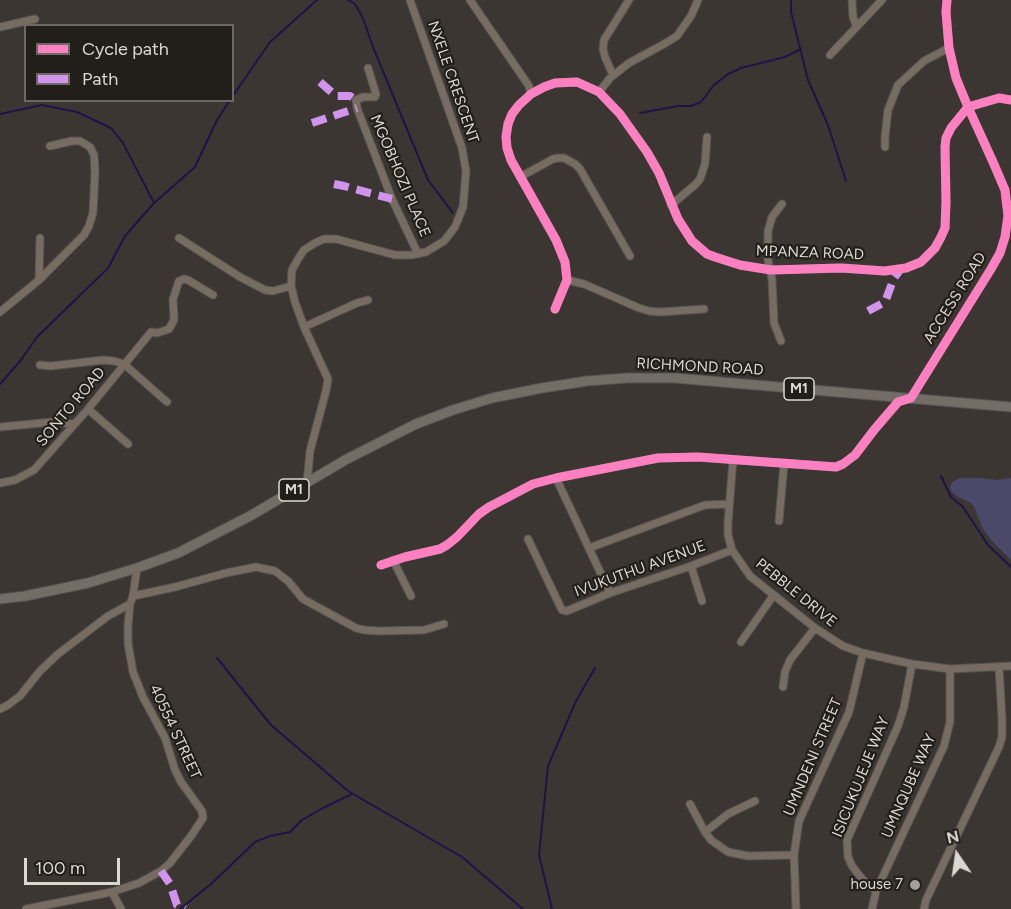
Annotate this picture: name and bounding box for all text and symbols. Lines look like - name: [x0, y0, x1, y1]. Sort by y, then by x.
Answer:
- street label: NXELE CRESCENT: [424, 19, 482, 145]
- legend: [24, 24, 234, 102]
- text: Cycle path: [82, 38, 169, 60]
- text: Path: [82, 68, 118, 90]
- street label: MGOBHOZI PLACE: [366, 112, 434, 240]
- street label: MPANZA ROAD: [756, 242, 864, 264]
- street label: ACCESS ROAD: [920, 249, 990, 347]
- street label: RICHMOND ROAD: [636, 355, 764, 379]
- street label: SONTO ROAD: [33, 364, 109, 450]
- road number: M1: [784, 378, 814, 400]
- road number: M1: [279, 479, 309, 501]
- street label: IVUKUTHU AVENUE: [572, 537, 708, 601]
- street label: PEBBLE DRIVE: [752, 555, 840, 631]
- street label: 40554 STREET: [145, 682, 205, 782]
- street label: UMNDENI STREET: [780, 695, 846, 819]
- street label: ISICUKUJEJE WAY: [829, 714, 893, 840]
- street label: UMNQUBE WAY: [878, 731, 940, 841]
- north arrow: [927, 825, 987, 885]
- text: N: [945, 826, 961, 848]
- scale bar: [27, 846, 123, 884]
- text: 100 m: [35, 857, 85, 879]
- place label: house 7: [851, 876, 903, 894]
- marker: house 7: [908, 878, 922, 892]

